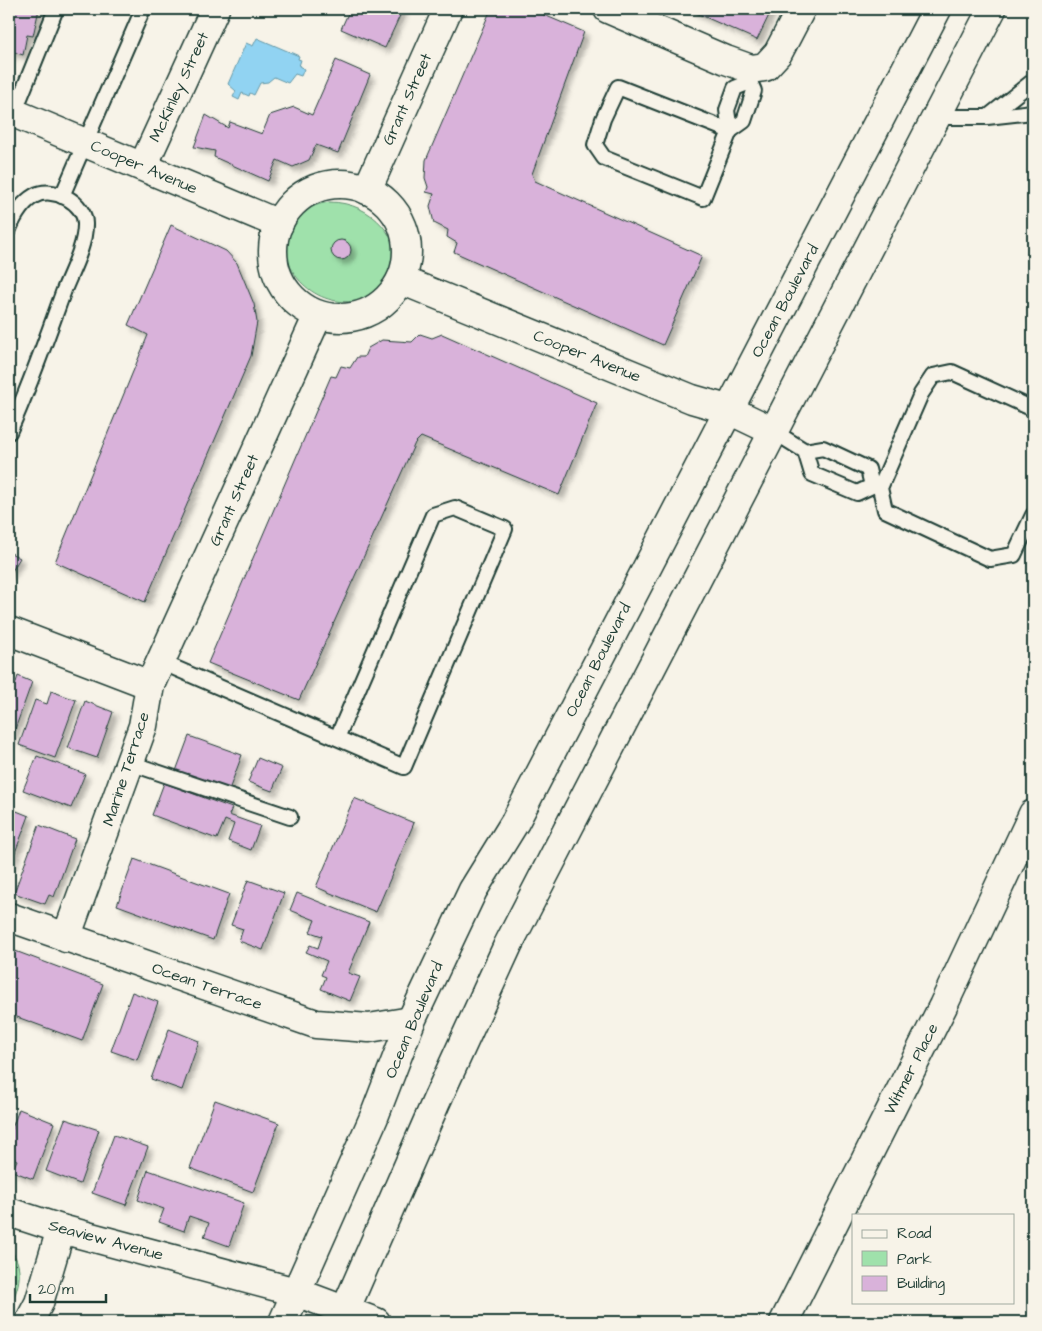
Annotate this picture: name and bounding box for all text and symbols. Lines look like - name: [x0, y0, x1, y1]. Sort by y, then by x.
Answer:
- street label: McKinley Street: [144, 28, 215, 146]
- street label: Grant Street: [377, 49, 437, 148]
- street label: Cooper Avenue: [87, 135, 201, 200]
- street label: Ocean Boulevard: [746, 241, 824, 361]
- street label: Cooper Avenue: [530, 324, 644, 388]
- street label: Grant Street: [204, 450, 264, 549]
- street label: Ocean Boulevard: [560, 599, 636, 721]
- street label: Marine Terrace: [97, 709, 155, 829]
- street label: Ocean Terrace: [149, 957, 265, 1015]
- street label: Ocean Boulevard: [379, 958, 449, 1082]
- street label: Witmer Place: [879, 1019, 944, 1119]
- street label: Seaview Avenue: [46, 1214, 166, 1266]
- legend: [852, 1214, 1014, 1304]
- text: Road: [897, 1223, 932, 1244]
- text: Park: [897, 1249, 932, 1270]
- scale bar: [30, 1271, 106, 1303]
- text: Building: [897, 1273, 945, 1295]
- text: 20 m: [38, 1279, 74, 1300]

